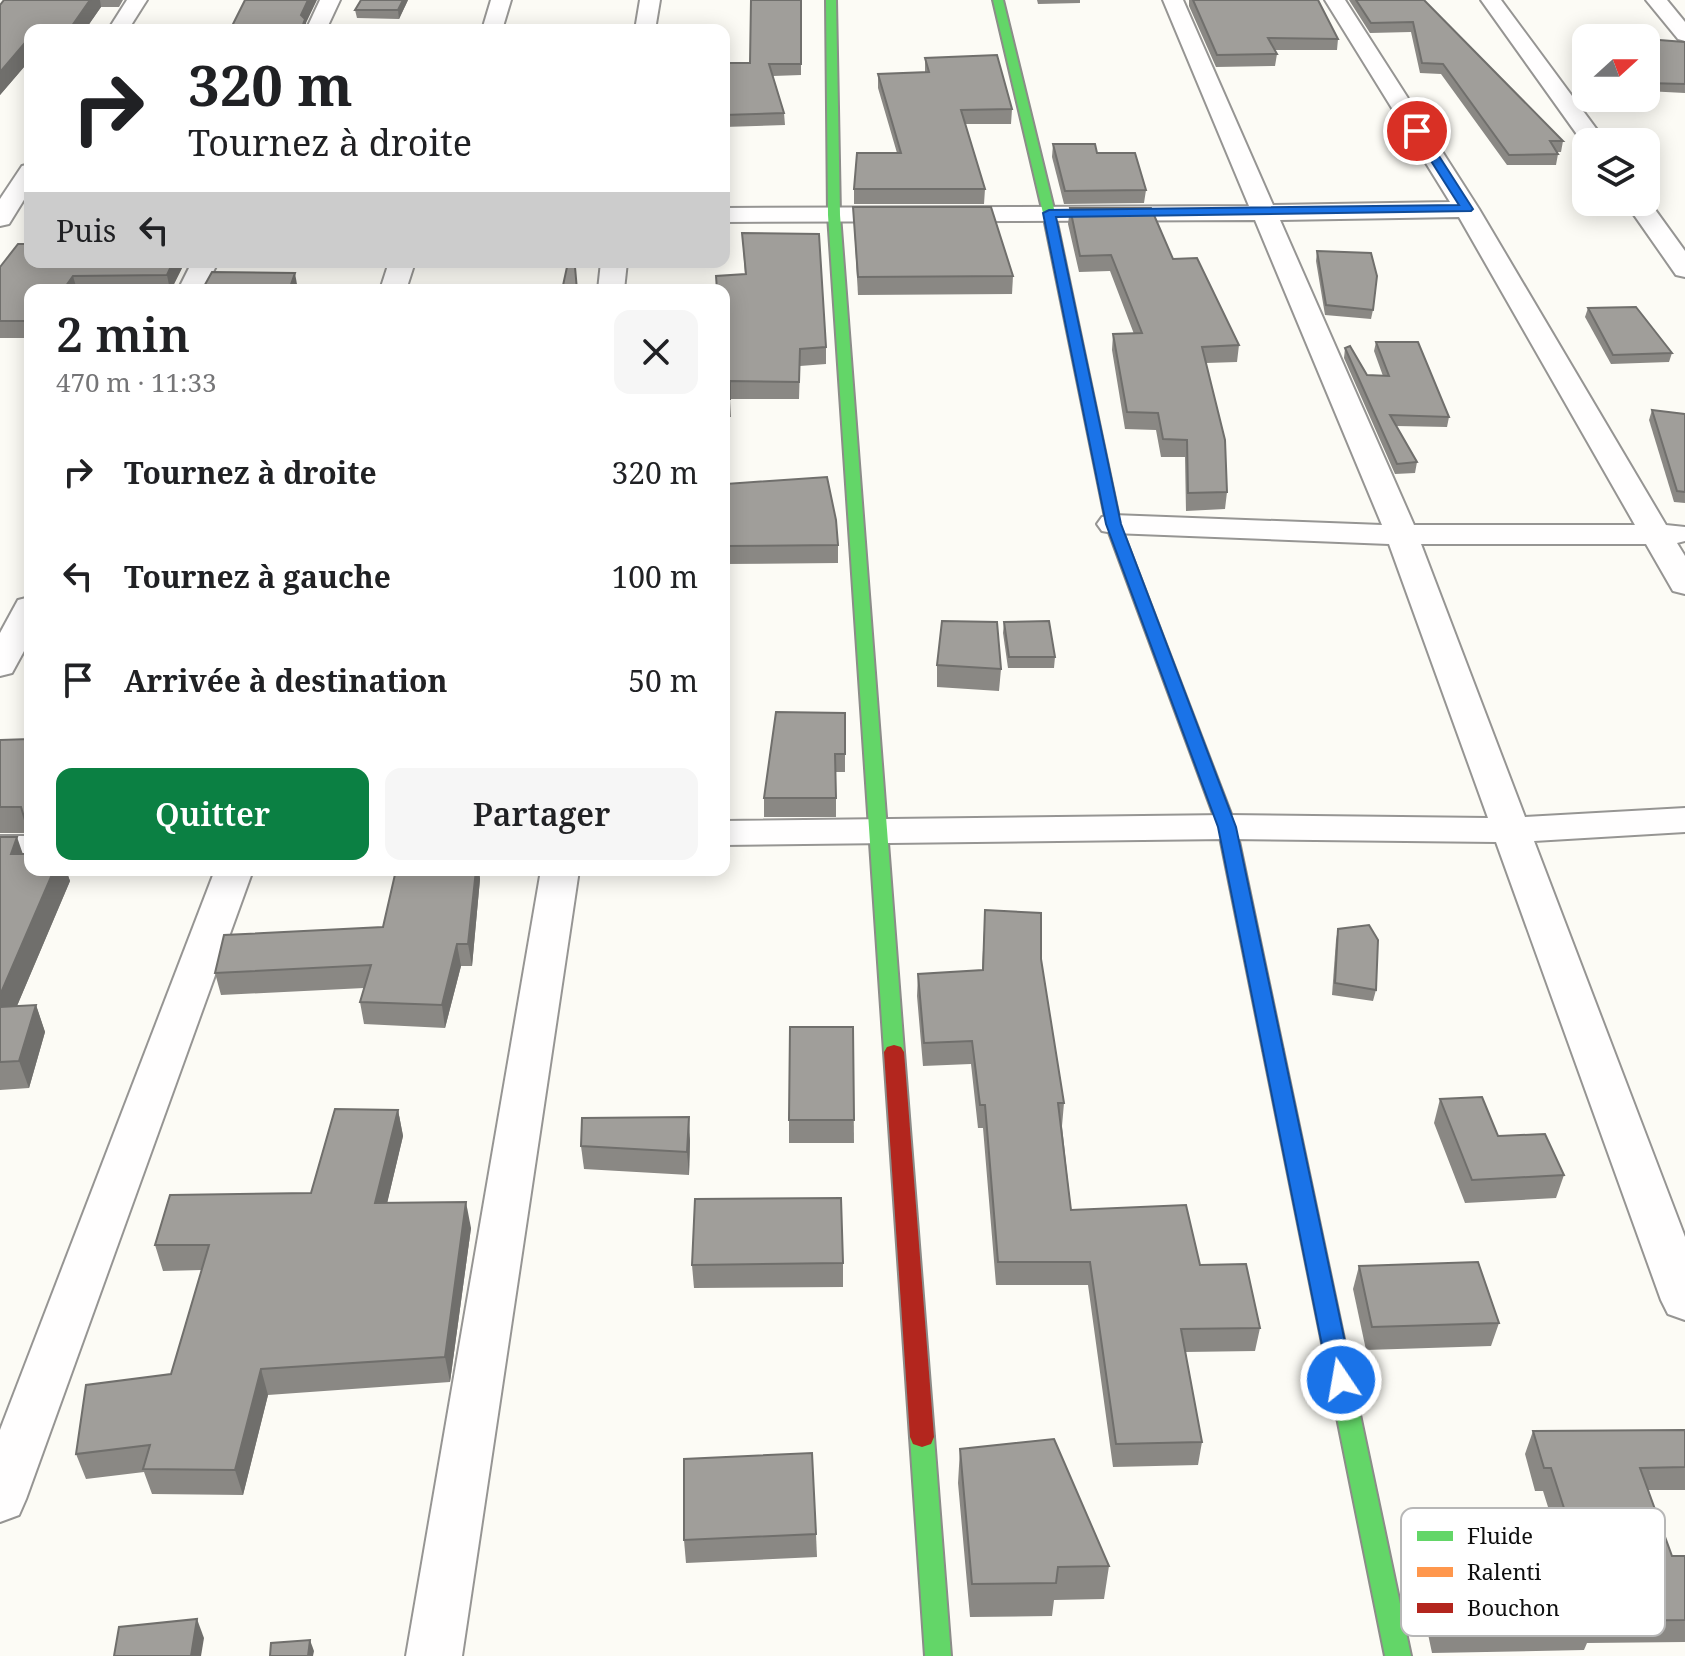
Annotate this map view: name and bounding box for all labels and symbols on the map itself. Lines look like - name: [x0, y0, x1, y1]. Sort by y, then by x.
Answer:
- north arrow: [1572, 24, 1660, 112]
- pin: [1383, 97, 1451, 165]
- position arrow: [1299, 1338, 1383, 1422]
- legend: [1401, 1508, 1665, 1636]
- text: Fluide: [1467, 1520, 1533, 1550]
- text: Ralenti: [1467, 1556, 1541, 1586]
- text: Bouchon: [1467, 1592, 1560, 1622]

